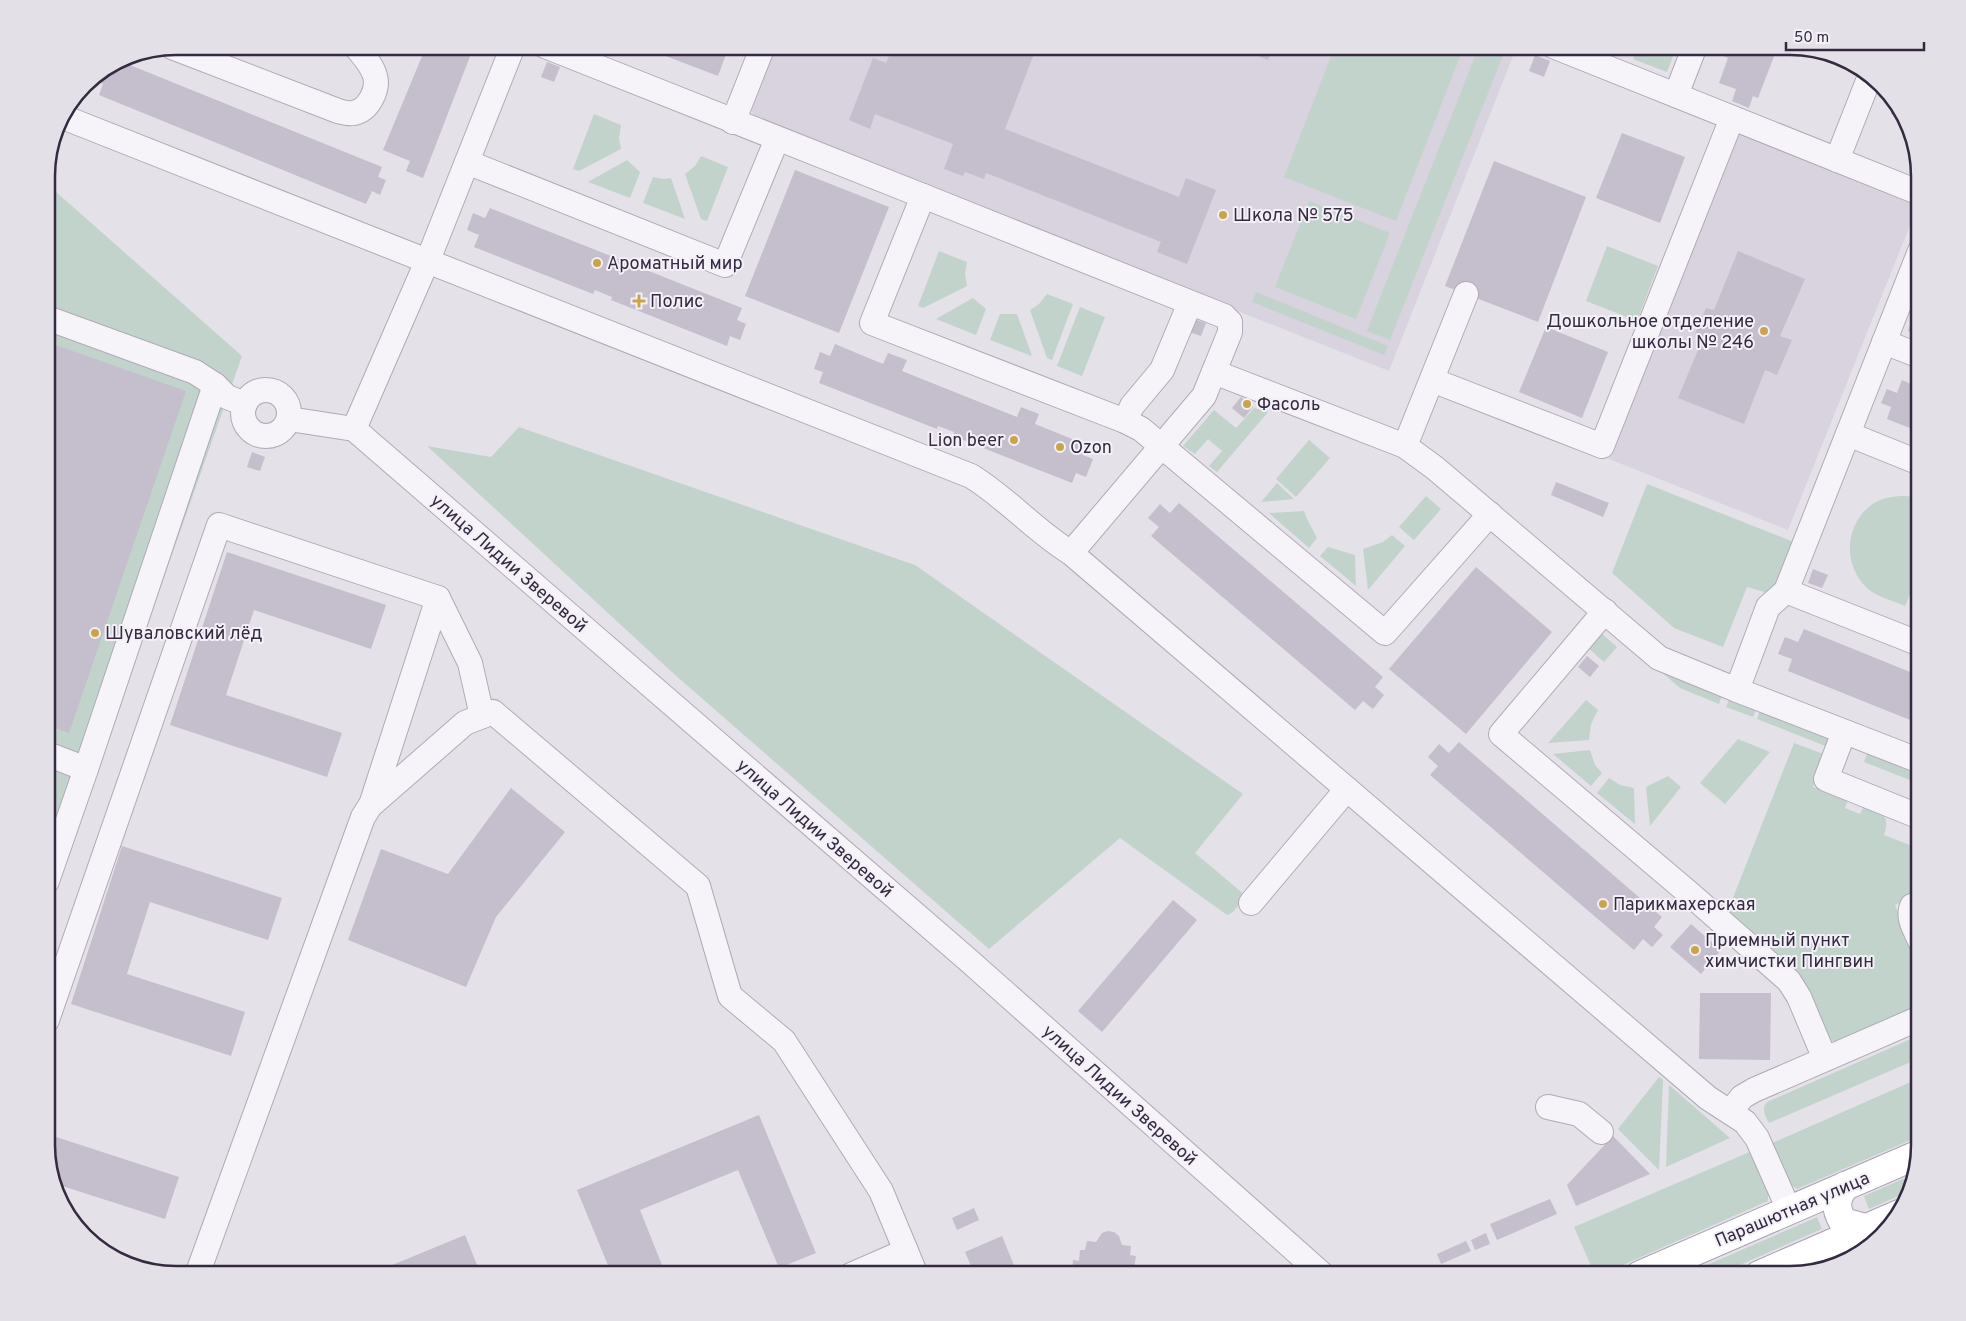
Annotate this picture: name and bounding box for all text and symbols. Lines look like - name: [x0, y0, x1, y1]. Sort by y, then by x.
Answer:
- scale bar: [1786, 20, 1924, 52]
- text: 50 m: [1794, 29, 1829, 48]
- place label: Школа № 575: [1233, 205, 1354, 228]
- marker: Школа № 575: [1217, 209, 1229, 221]
- place label: Ароматный мир: [607, 253, 743, 276]
- marker: Ароматный мир: [591, 257, 603, 269]
- place label: Полис: [650, 291, 703, 314]
- marker: Полис: [632, 294, 646, 308]
- place label: Дошкольное отделение школы № 246: [1546, 311, 1754, 355]
- marker: Дошкольное отделение школы № 246: [1758, 325, 1770, 337]
- place label: Фасоль: [1257, 394, 1320, 417]
- marker: Фасоль: [1241, 398, 1253, 410]
- place label: Lion beer: [928, 430, 1004, 453]
- marker: Lion beer: [1008, 434, 1020, 446]
- place label: Ozon: [1070, 437, 1112, 460]
- marker: Ozon: [1054, 441, 1066, 453]
- street label: улица Лидии Зверевой: [425, 490, 591, 638]
- place label: Шуваловский лёд: [105, 623, 262, 646]
- marker: Шуваловский лёд: [89, 627, 101, 639]
- street label: улица Лидии Зверевой: [731, 755, 897, 903]
- place label: Парикмахерская: [1613, 894, 1756, 917]
- marker: Парикмахерская: [1597, 898, 1609, 910]
- place label: Приемный пункт химчистки Пингвин: [1705, 930, 1874, 974]
- marker: Приемный пункт химчистки Пингвин: [1689, 944, 1701, 956]
- street label: улица Лидии Зверевой: [1037, 1021, 1201, 1172]
- street label: Парашютная улица: [1712, 1167, 1873, 1253]

